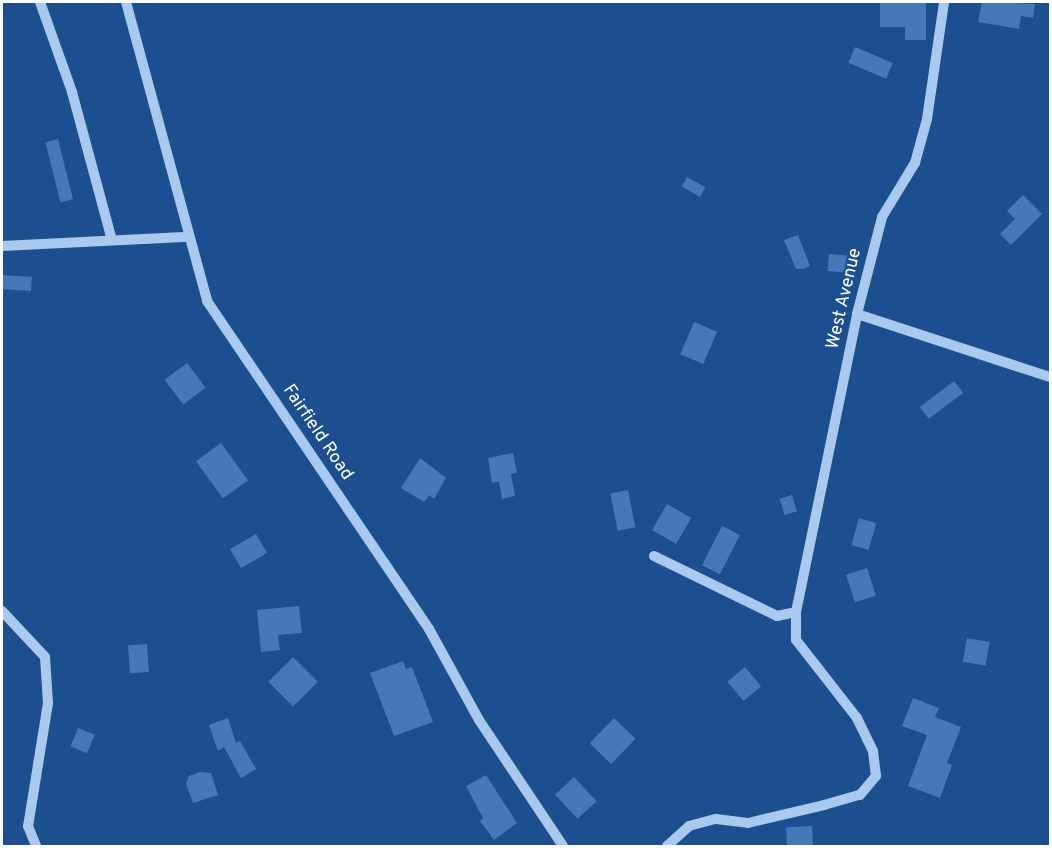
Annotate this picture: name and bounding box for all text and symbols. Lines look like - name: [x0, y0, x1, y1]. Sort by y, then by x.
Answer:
- street label: West Avenue: [823, 246, 867, 352]
- street label: Fairfield Road: [277, 381, 357, 485]

